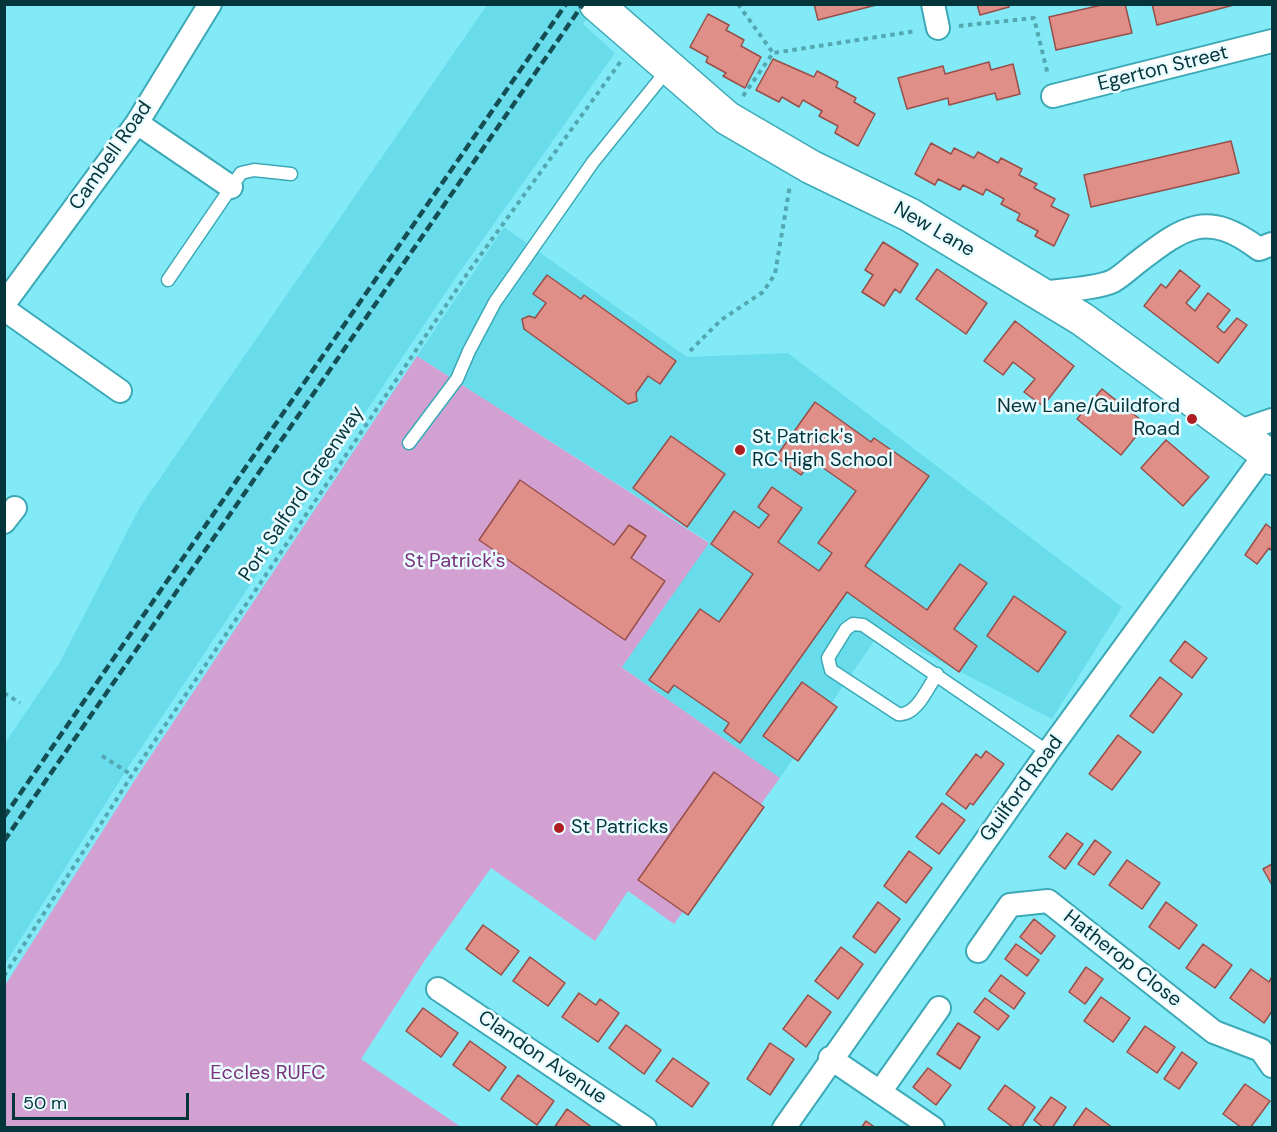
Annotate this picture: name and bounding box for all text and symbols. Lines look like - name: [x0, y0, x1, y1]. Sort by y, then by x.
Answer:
- street label: Egerton Street: [1095, 41, 1231, 97]
- street label: Cambell Road: [65, 97, 157, 215]
- street label: New Lane: [889, 197, 979, 263]
- place label: New Lane/Guildford Road: [997, 395, 1180, 442]
- street label: Port Salford Greenway: [234, 402, 370, 586]
- marker: New Lane/Guildford Road: [1185, 412, 1199, 426]
- place label: St Patrick's RC High School: [752, 426, 893, 473]
- marker: St Patrick's RC High School: [733, 443, 747, 457]
- park label: St Patrick's: [404, 550, 506, 574]
- street label: Guilford Road: [975, 731, 1069, 847]
- place label: St Patricks: [571, 816, 669, 840]
- marker: St Patricks: [552, 821, 566, 835]
- street label: Hatherop Close: [1058, 905, 1186, 1013]
- street label: Clandon Avenue: [473, 1006, 611, 1110]
- park label: Eccles RUFC: [210, 1062, 326, 1086]
- scale bar: [15, 1081, 192, 1119]
- text: 50 m: [23, 1091, 67, 1115]

